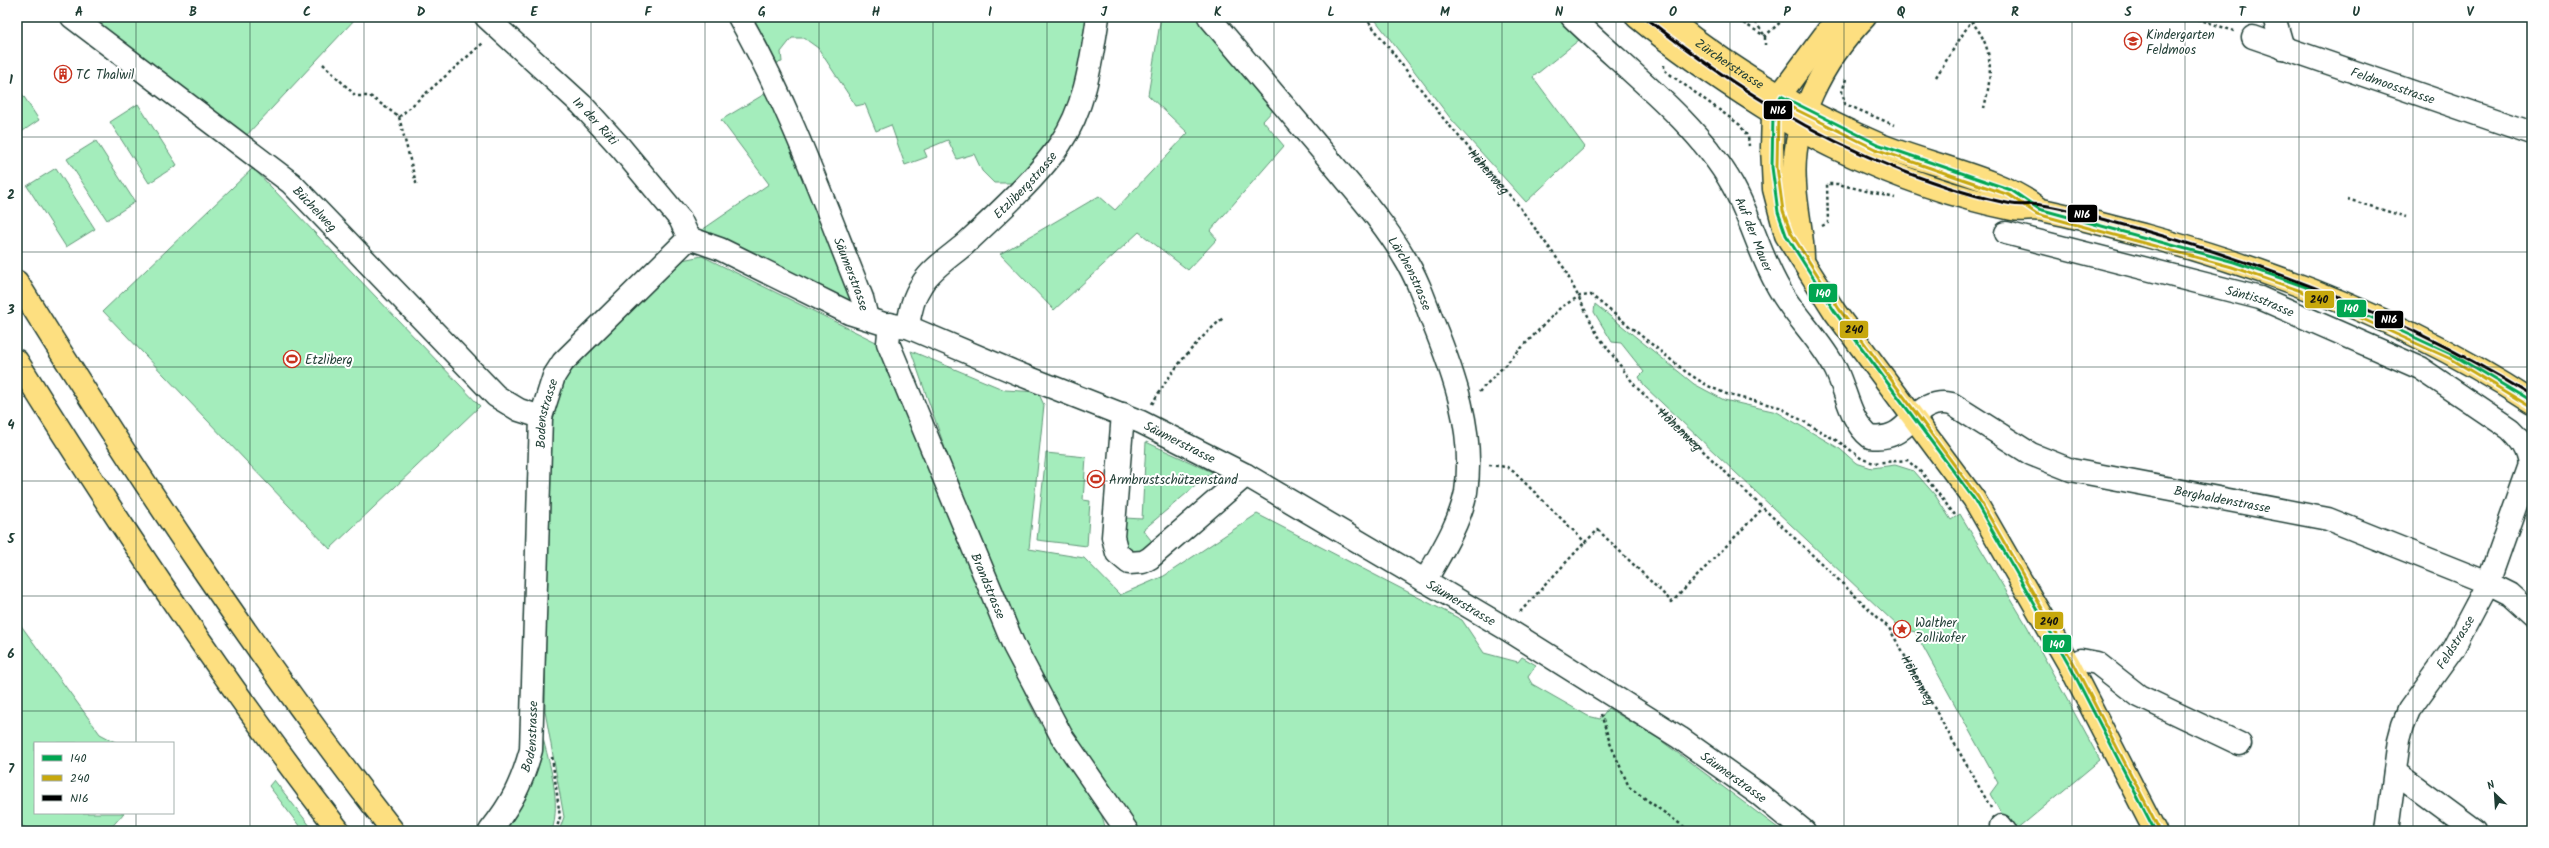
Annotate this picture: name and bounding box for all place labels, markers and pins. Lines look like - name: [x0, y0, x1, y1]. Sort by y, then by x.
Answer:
- place label: Kindergarten Feldmoos: [2146, 25, 2215, 61]
- school or university icon: Kindergarten Feldmoos: [2123, 31, 2143, 51]
- building icon: TC Thalwil: [53, 64, 73, 84]
- place label: TC Thalwil: [76, 65, 134, 86]
- sports icon: Etzliberg: [282, 349, 302, 369]
- place label: Etzliberg: [305, 350, 353, 371]
- sports icon: Armbrustschützenstand: [1086, 469, 1106, 489]
- place label: Armbrustschützenstand: [1109, 470, 1238, 491]
- place label: Walther Zollikofer: [1915, 613, 1966, 649]
- place icon: Walther Zollikofer: [1892, 619, 1912, 639]

